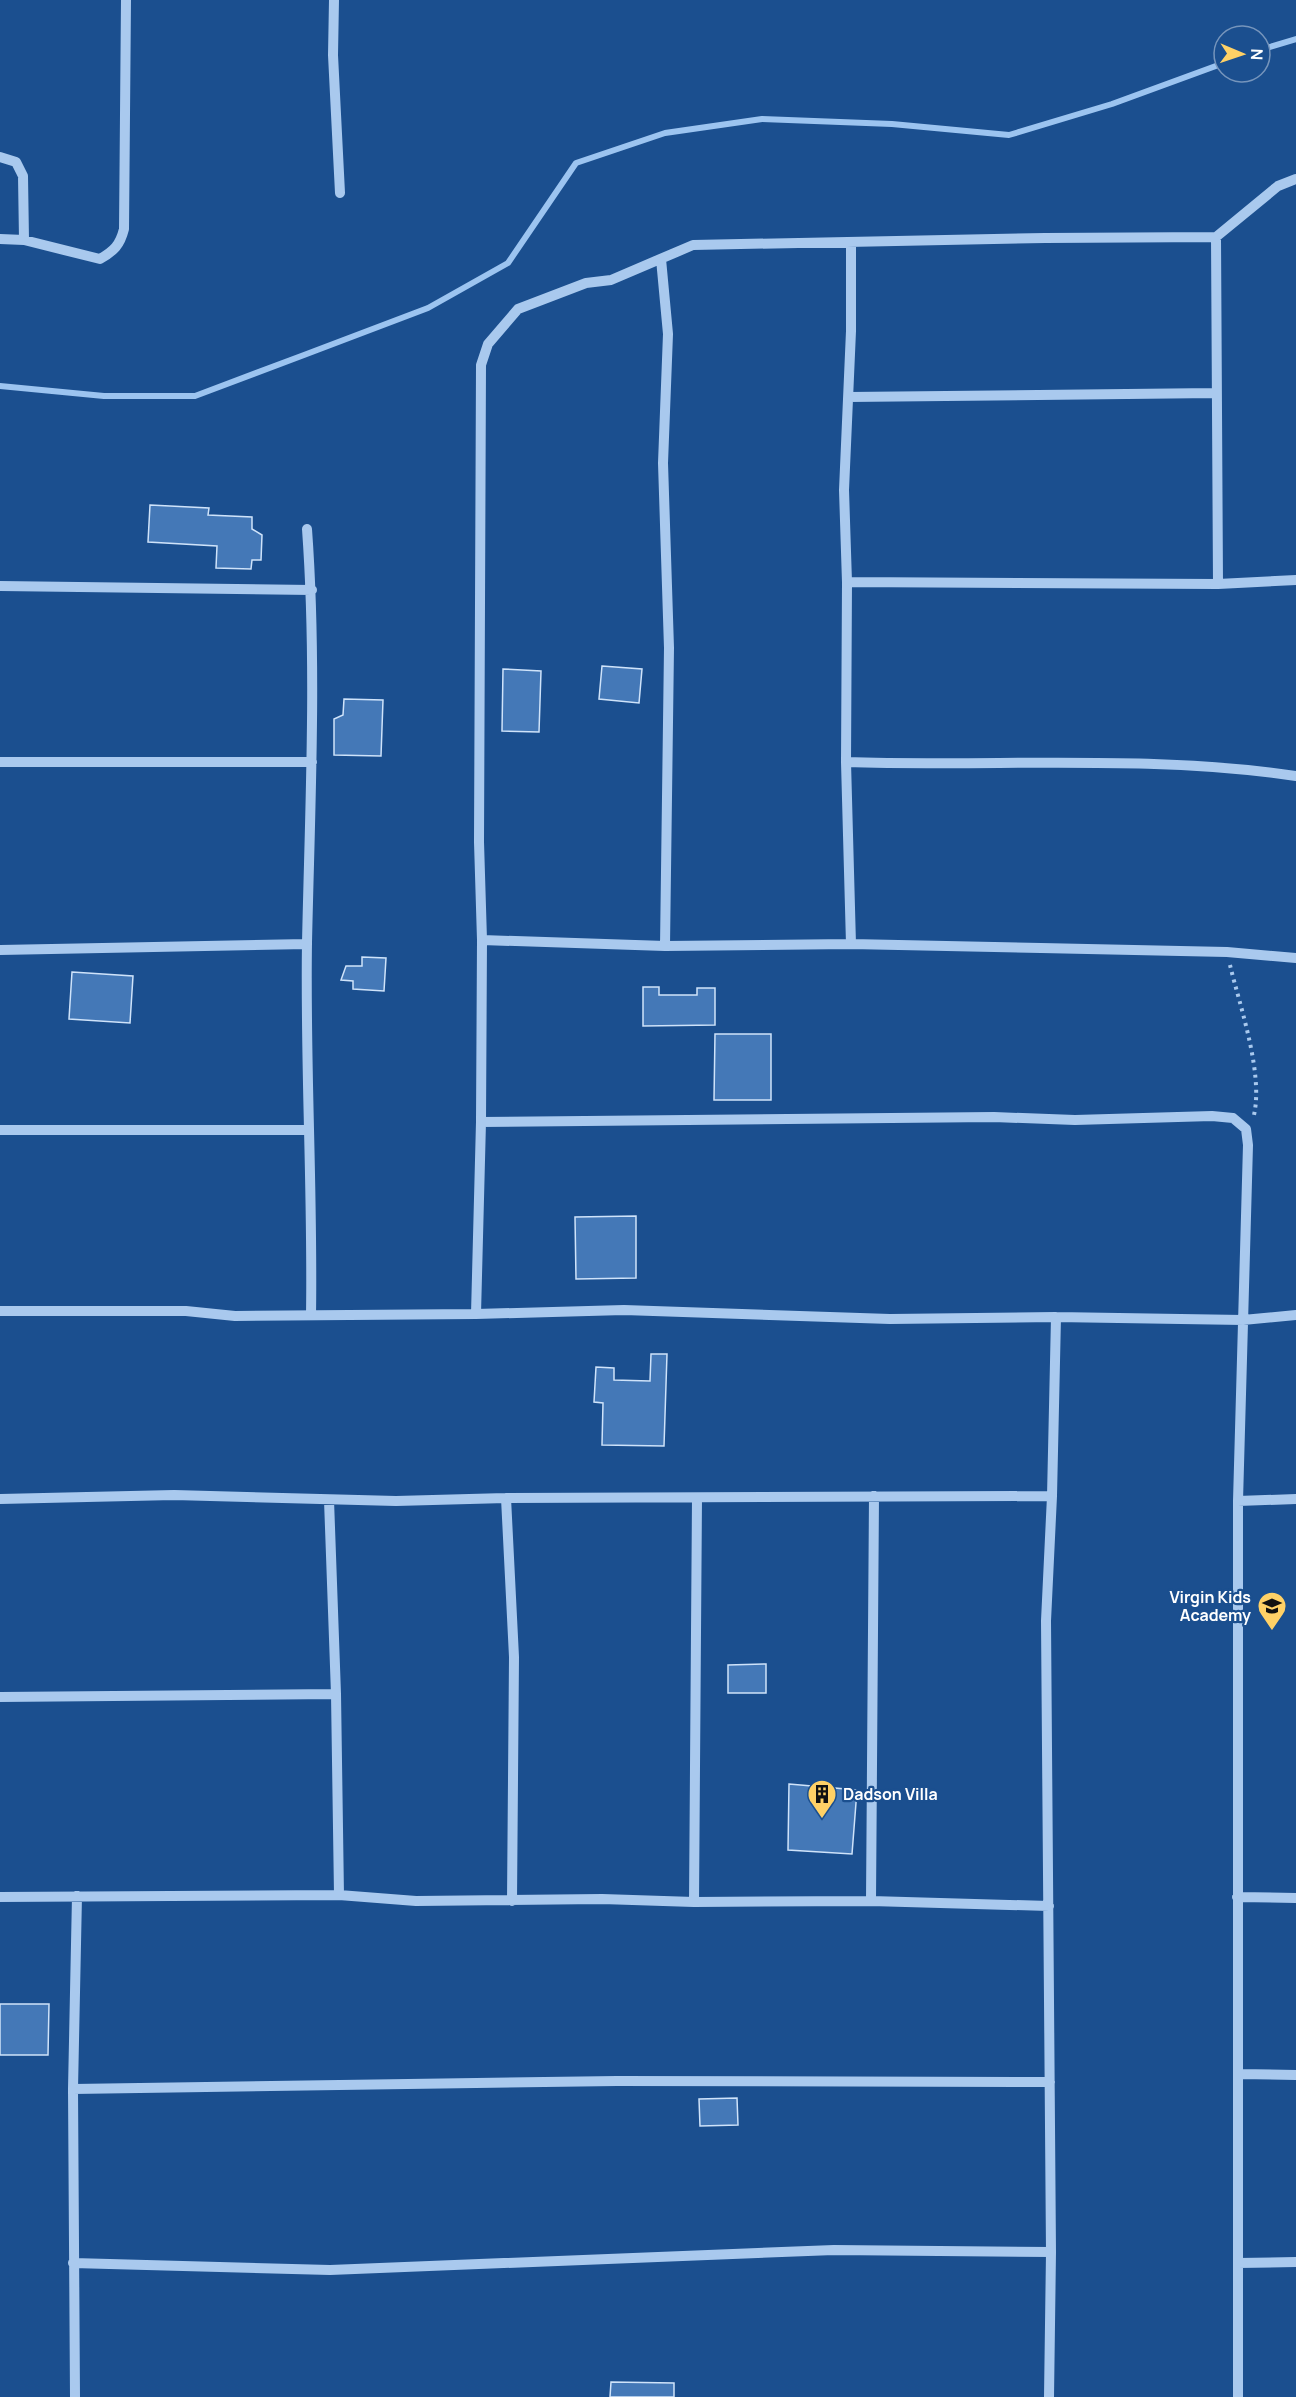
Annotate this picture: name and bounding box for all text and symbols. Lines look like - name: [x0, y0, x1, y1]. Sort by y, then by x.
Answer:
- north arrow: [1212, 24, 1272, 84]
- text: N: [1246, 48, 1268, 61]
- place label: Virgin Kids Academy: [1170, 1586, 1251, 1626]
- school or university icon: Virgin Kids Academy: [1256, 1590, 1288, 1632]
- building icon: Dadson Villa: [806, 1778, 838, 1820]
- place label: Dadson Villa: [843, 1783, 938, 1805]

